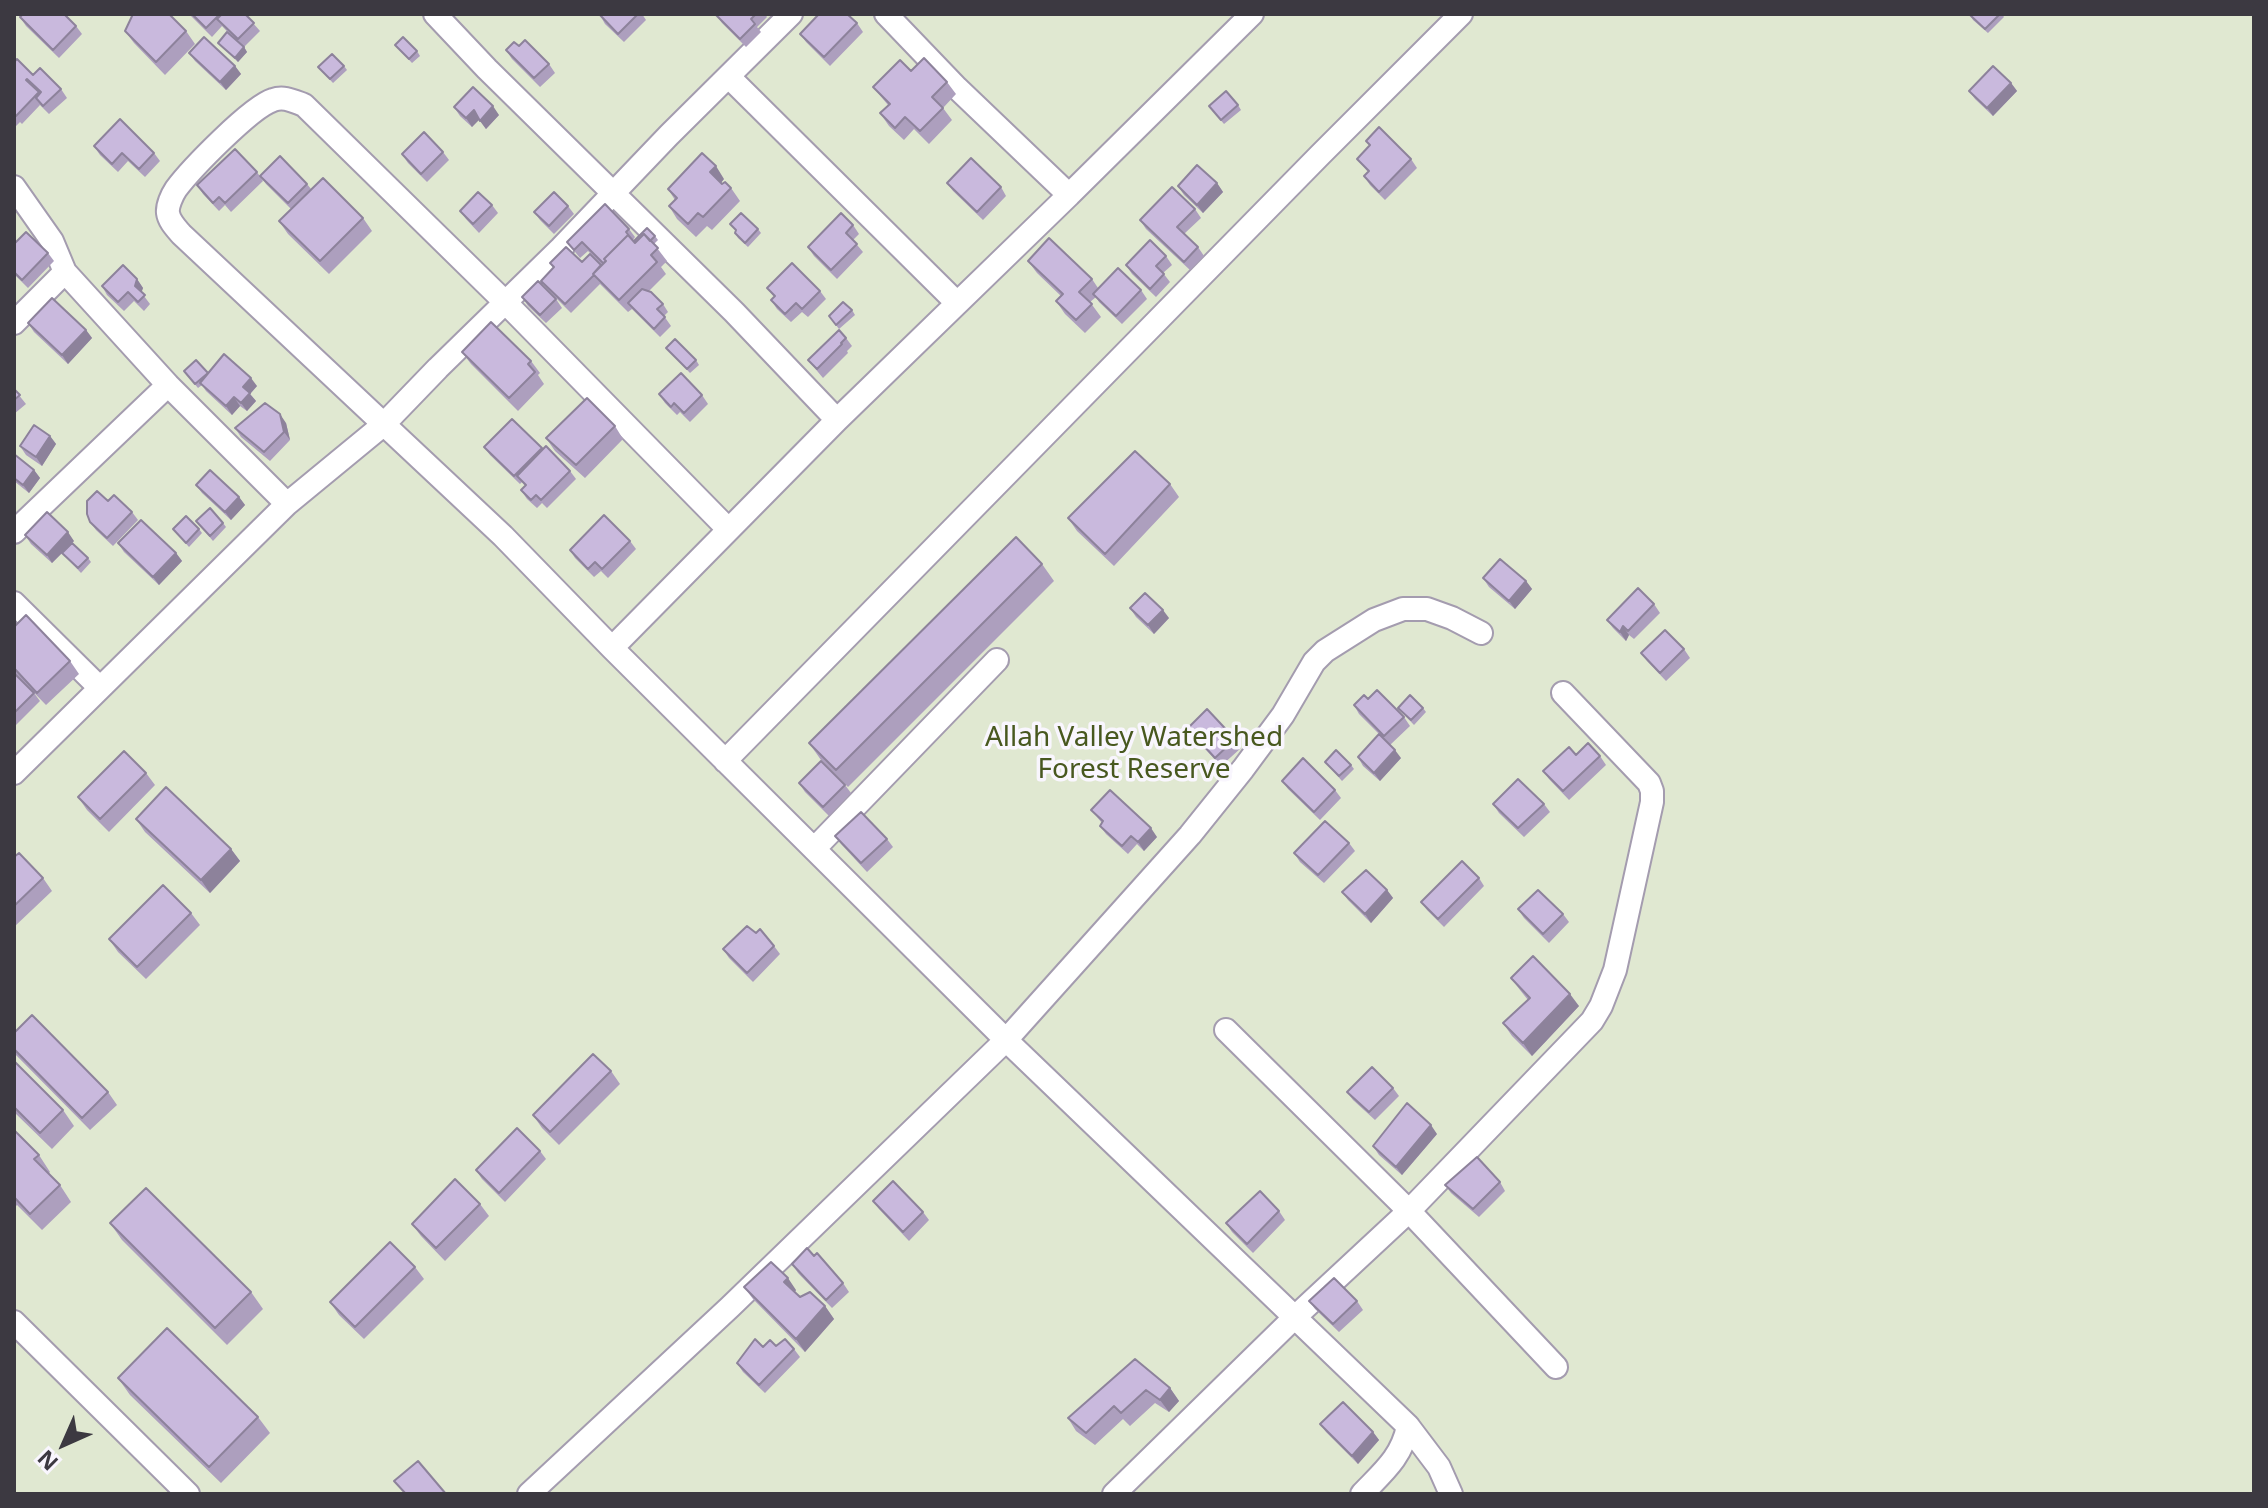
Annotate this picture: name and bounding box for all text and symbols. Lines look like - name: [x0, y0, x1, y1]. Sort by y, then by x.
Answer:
- park label: Allah Valley Watershed Forest Reserve: [985, 721, 1283, 787]
- north arrow: [24, 1404, 104, 1484]
- text: N: [30, 1444, 64, 1478]

